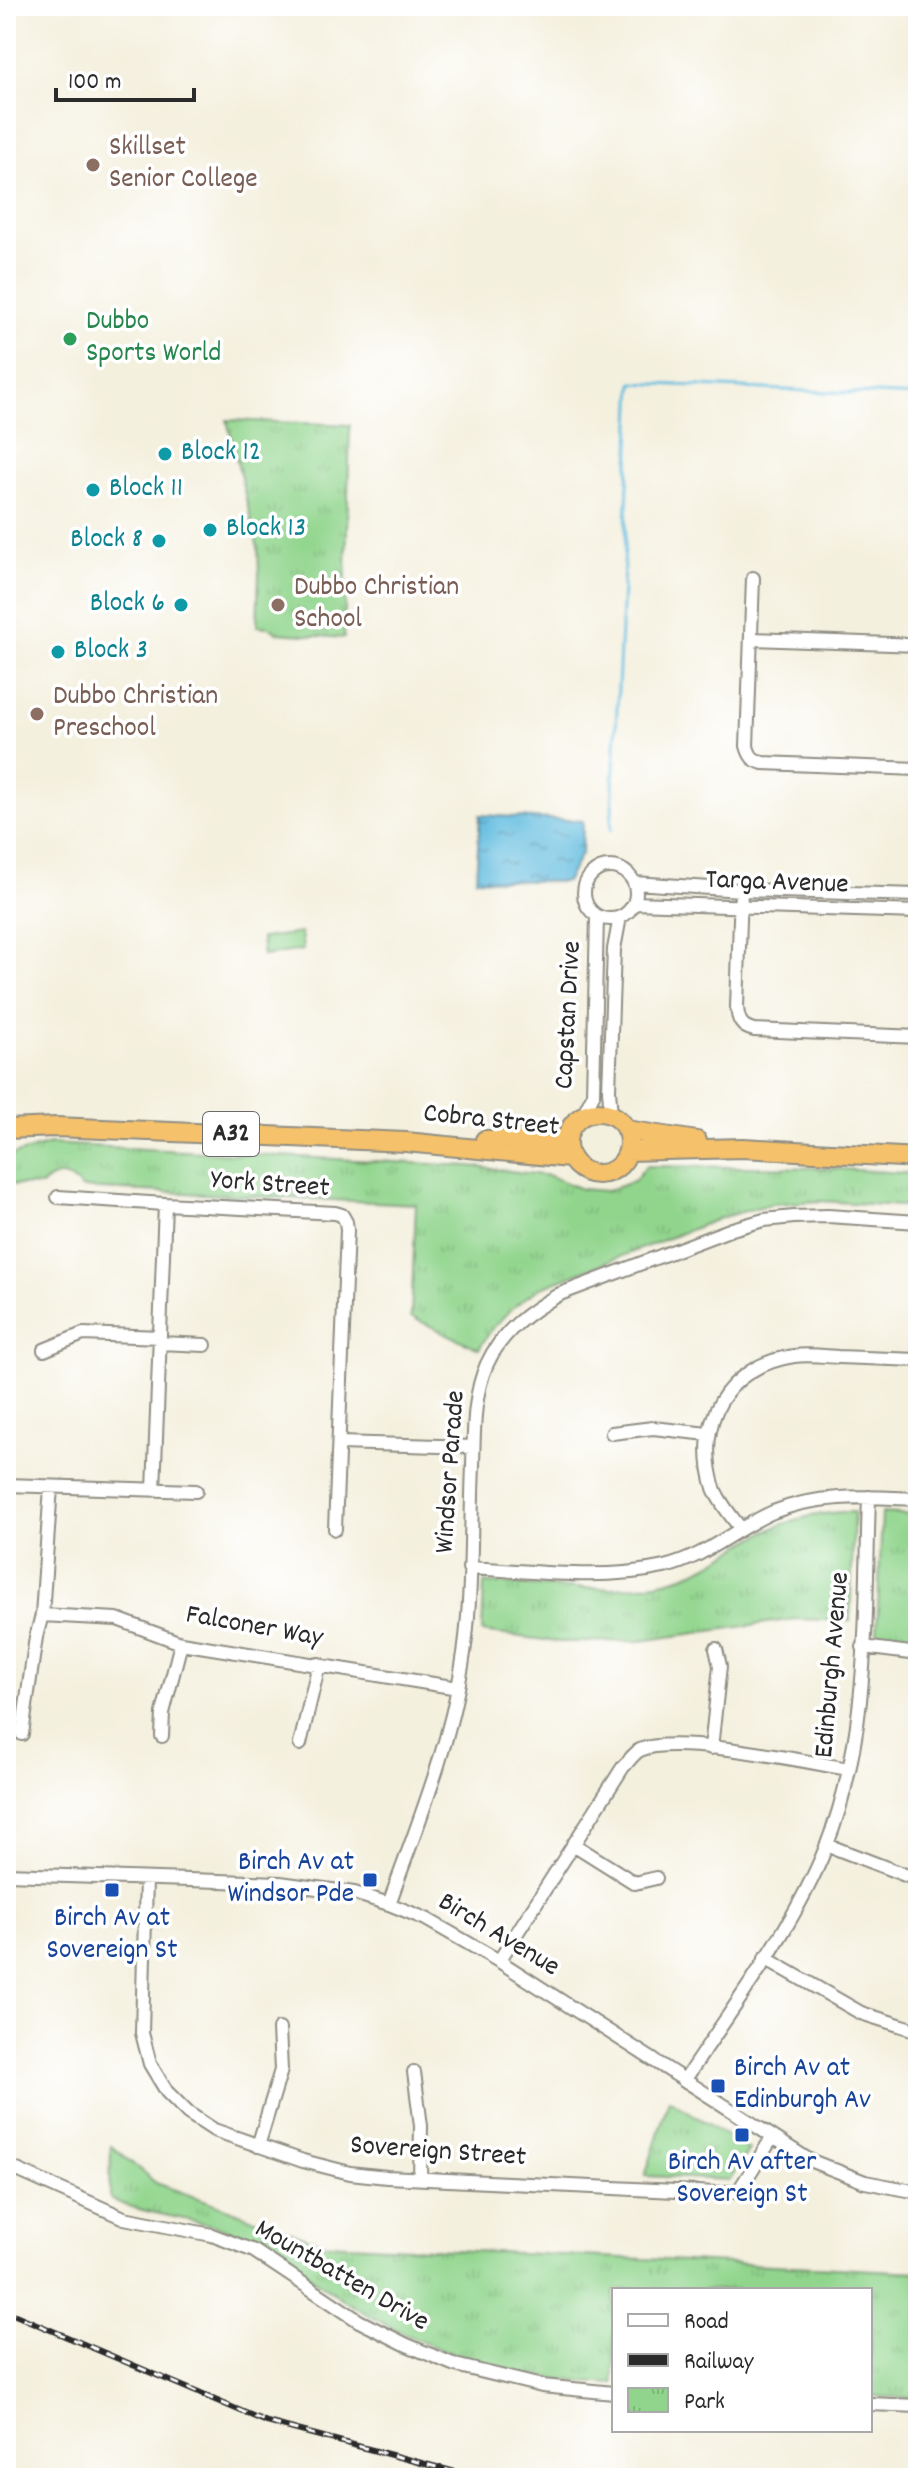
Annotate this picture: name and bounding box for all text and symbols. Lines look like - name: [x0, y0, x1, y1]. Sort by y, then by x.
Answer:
- scale bar: [56, 52, 194, 102]
- text: 100 m: [68, 66, 121, 100]
- place label: Skillset Senior College: [109, 129, 258, 201]
- marker: Skillset Senior College: [84, 156, 102, 174]
- place label: Dubbo Sports World: [86, 303, 221, 375]
- marker: Dubbo Sports World: [61, 330, 79, 348]
- place label: Block 12: [181, 434, 261, 474]
- marker: Block 12: [156, 445, 174, 463]
- place label: Block 11: [109, 470, 183, 510]
- marker: Block 11: [84, 481, 102, 499]
- place label: Block 13: [226, 510, 306, 550]
- place label: Block 8: [70, 521, 143, 561]
- marker: Block 13: [201, 521, 219, 539]
- marker: Block 8: [150, 532, 168, 550]
- place label: Dubbo Christian School: [294, 569, 459, 641]
- place label: Block 6: [90, 585, 165, 625]
- marker: Block 6: [172, 596, 190, 614]
- marker: Dubbo Christian School: [269, 596, 287, 614]
- place label: Block 3: [74, 632, 148, 672]
- marker: Block 3: [49, 643, 67, 661]
- place label: Dubbo Christian Preschool: [53, 678, 218, 750]
- marker: Dubbo Christian Preschool: [28, 705, 46, 723]
- street label: Targa Avenue: [705, 862, 849, 906]
- street label: Capstan Drive: [546, 940, 594, 1090]
- street label: Cobra Street: [421, 1095, 561, 1149]
- road number: A32: [203, 1112, 259, 1156]
- street label: York Street: [209, 1162, 331, 1210]
- street label: Windsor Parade: [426, 1389, 478, 1555]
- street label: Edinburgh Avenue: [806, 1570, 862, 1760]
- street label: Falconer Way: [182, 1596, 326, 1660]
- place label: Birch Av at Windsor Pde: [228, 1844, 354, 1916]
- marker: Birch Av at Windsor Pde: [361, 1871, 379, 1889]
- marker: Birch Av at Sovereign St: [103, 1881, 121, 1899]
- street label: Birch Avenue: [429, 1884, 567, 1988]
- place label: Birch Av at Sovereign St: [47, 1900, 177, 1972]
- place label: Birch Av at Edinburgh Av: [734, 2050, 871, 2122]
- marker: Birch Av at Edinburgh Av: [709, 2077, 727, 2095]
- marker: Birch Av after Sovereign St: [733, 2126, 751, 2144]
- street label: Sovereign Street: [349, 2127, 527, 2179]
- place label: Birch Av after Sovereign St: [668, 2144, 817, 2216]
- street label: Mountbatten Drive: [246, 2211, 436, 2343]
- legend: [612, 2288, 872, 2432]
- text: Road: [684, 2306, 729, 2340]
- text: Railway: [684, 2346, 755, 2380]
- text: Park: [684, 2386, 725, 2420]

